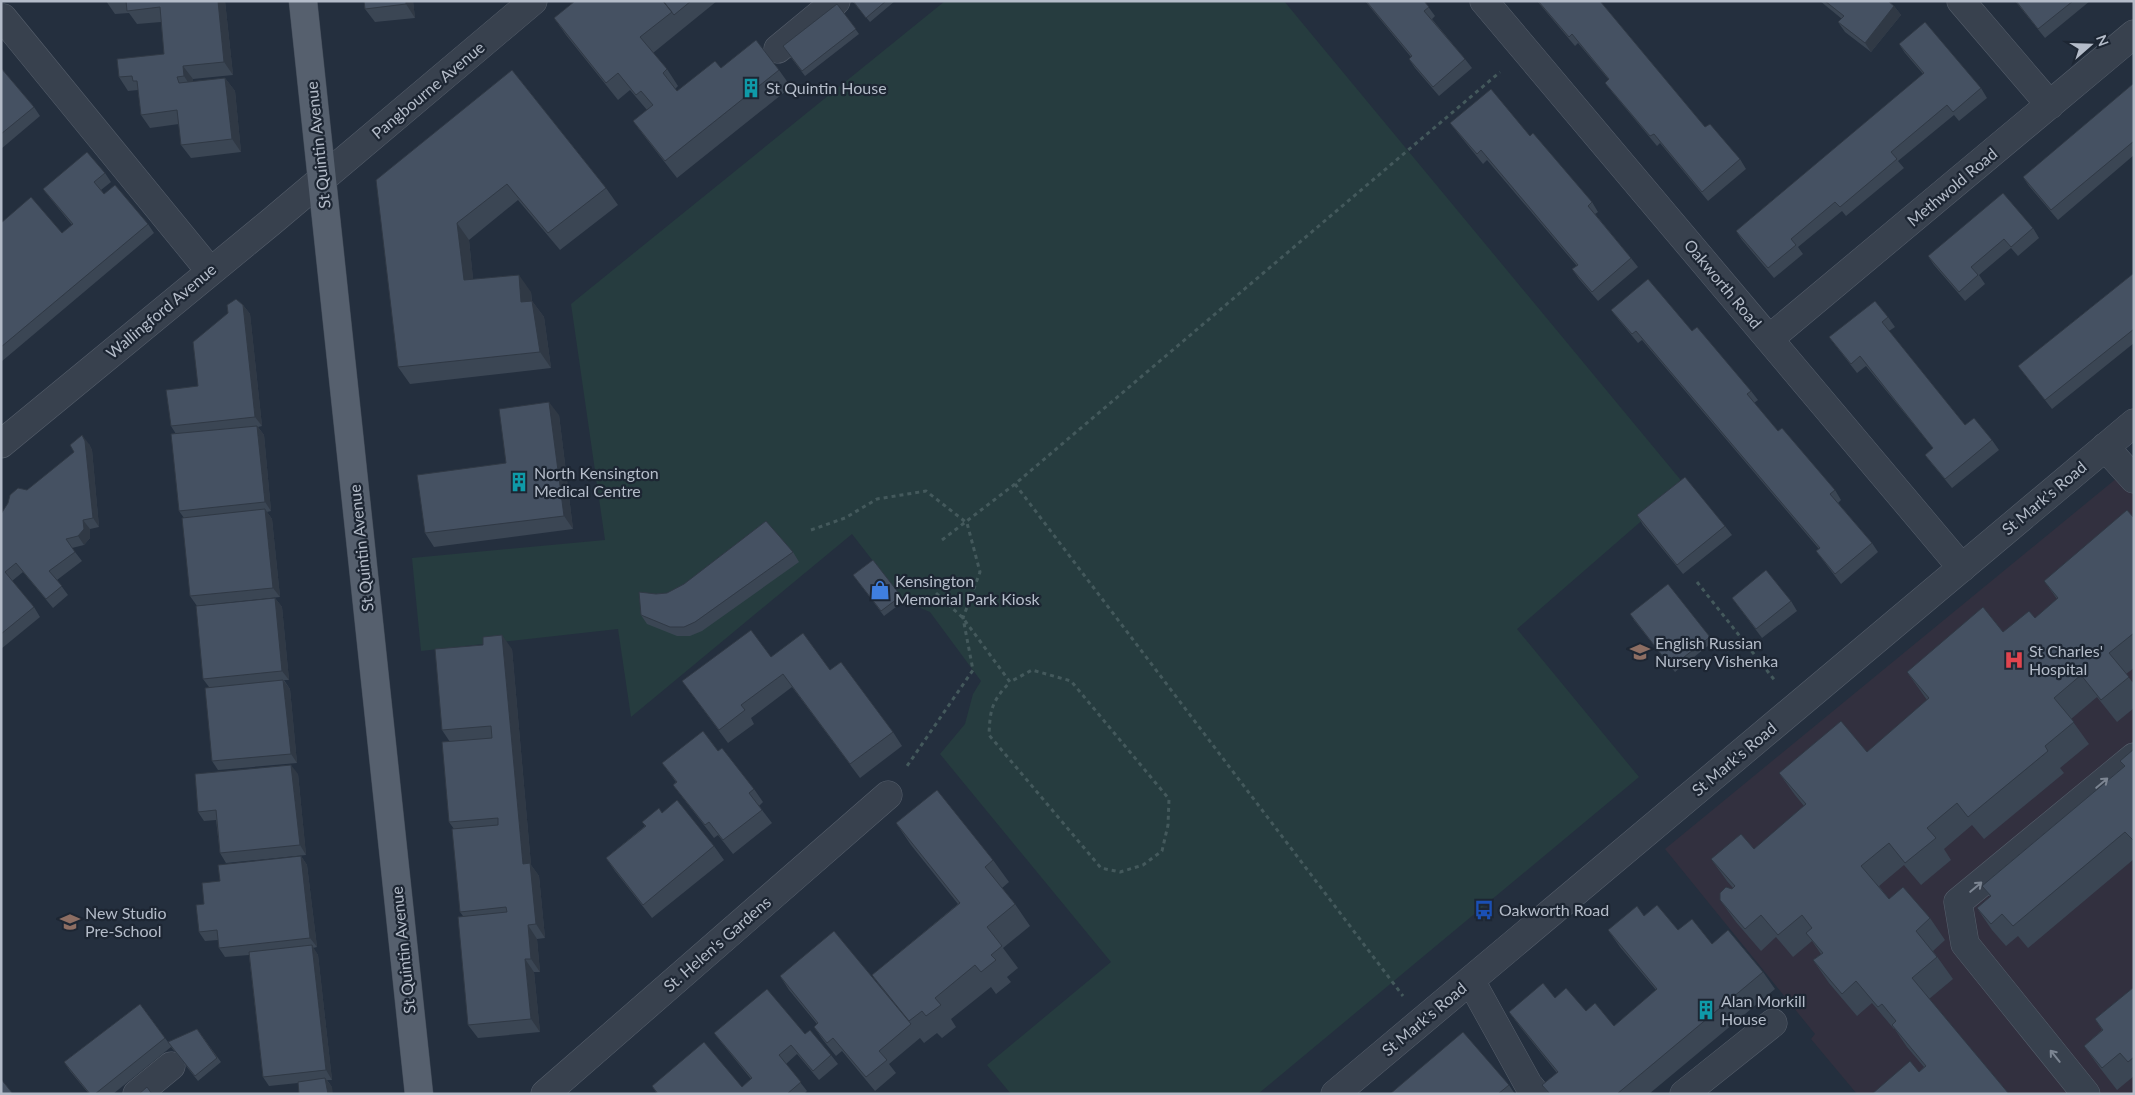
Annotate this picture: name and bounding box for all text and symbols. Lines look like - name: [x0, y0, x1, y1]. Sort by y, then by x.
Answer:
- north arrow: [2065, 20, 2115, 70]
- text: N: [2093, 32, 2113, 48]
- street label: Pangbourne Avenue: [367, 37, 488, 142]
- building icon: St Quintin House: [740, 77, 762, 99]
- place label: St Quintin House: [766, 78, 887, 97]
- street label: St Quintin Avenue: [301, 81, 334, 210]
- street label: Methwold Road: [1903, 144, 2000, 230]
- street label: Oakworth Road: [1681, 235, 1766, 332]
- street label: Wallingford Avenue: [102, 259, 220, 362]
- street label: St Mark's Road: [1998, 457, 2090, 538]
- place label: North Kensington Medical Centre: [534, 463, 659, 500]
- building icon: North Kensington Medical Centre: [508, 471, 530, 493]
- street label: St Quintin Avenue: [344, 484, 377, 613]
- place label: Kensington Memorial Park Kiosk: [895, 571, 1041, 608]
- shop icon: Kensington Memorial Park Kiosk: [869, 579, 891, 601]
- place label: English Russian Nursery Vishenka: [1655, 633, 1778, 670]
- school or university icon: English Russian Nursery Vishenka: [1629, 641, 1651, 663]
- place label: St Charles' Hospital: [2029, 641, 2103, 678]
- hospital icon: St Charles' Hospital: [2003, 649, 2025, 671]
- street label: St Mark's Road: [1688, 718, 1780, 799]
- one-way arrow: [2095, 778, 2108, 789]
- one-way arrow: [1970, 881, 1983, 892]
- street label: St Quintin Avenue: [386, 886, 419, 1015]
- street label: St. Helen's Gardens: [659, 892, 774, 995]
- bus stop icon: Oakworth Road: [1473, 899, 1495, 921]
- place label: Oakworth Road: [1499, 900, 1609, 919]
- place label: New Studio Pre-School: [85, 903, 167, 940]
- school or university icon: New Studio Pre-School: [59, 911, 81, 933]
- street label: St Mark's Road: [1378, 978, 1470, 1059]
- place label: Alan Morkill House: [1721, 991, 1806, 1028]
- building icon: Alan Morkill House: [1695, 999, 1717, 1021]
- one-way arrow: [2050, 1050, 2061, 1063]

